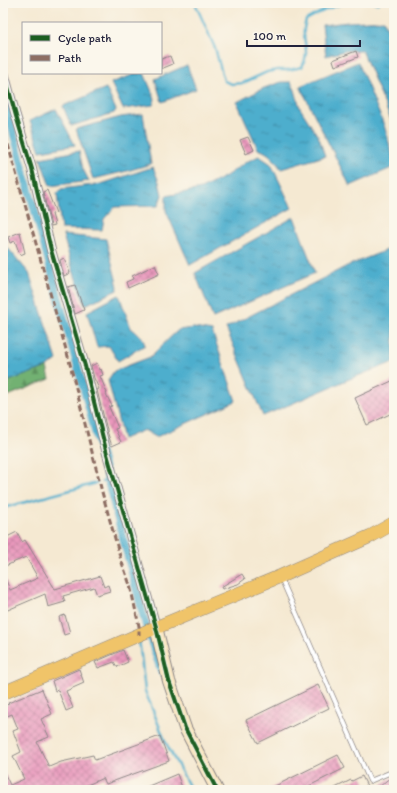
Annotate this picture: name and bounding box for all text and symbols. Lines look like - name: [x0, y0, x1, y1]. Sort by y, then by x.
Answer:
- legend: [22, 22, 162, 74]
- scale bar: [247, 22, 360, 48]
- text: 100 m: [253, 29, 286, 43]
- text: Cycle path: [58, 31, 112, 45]
- text: Path: [58, 51, 81, 65]

